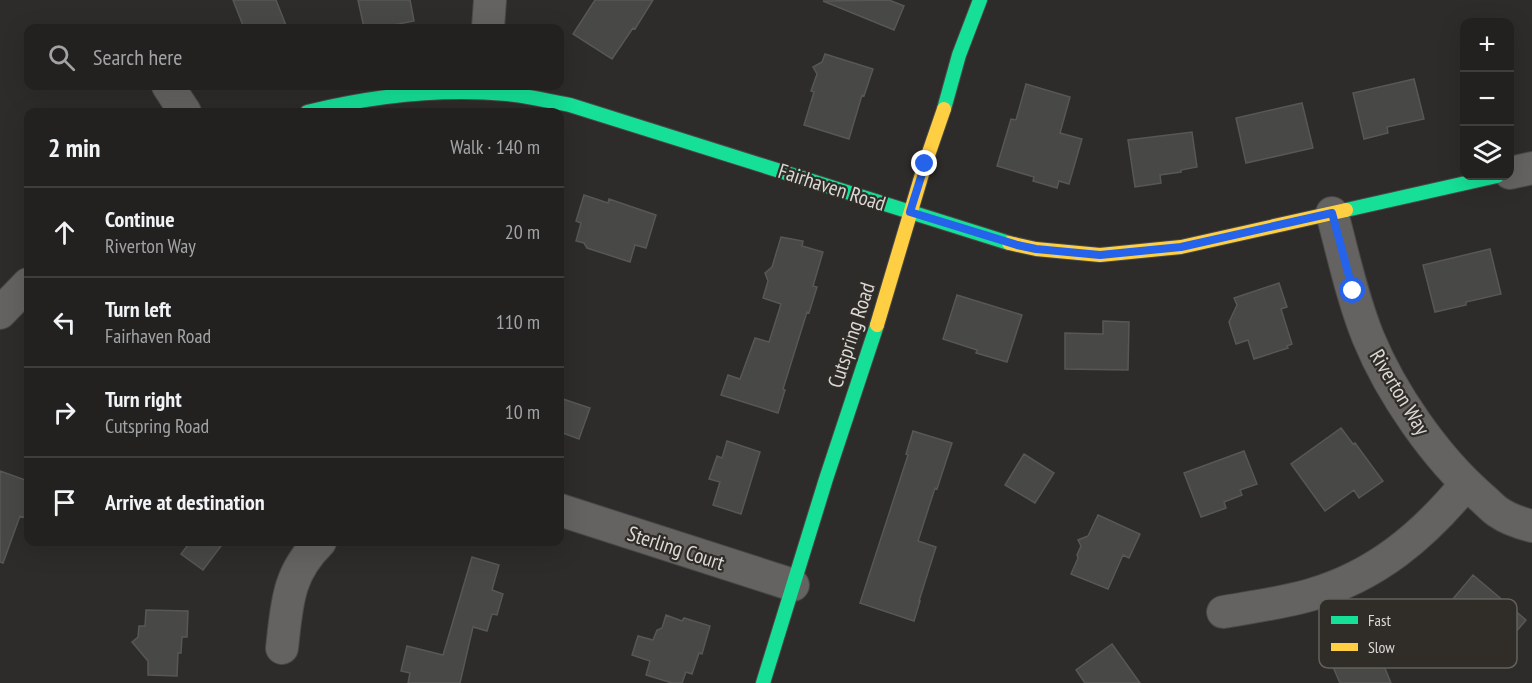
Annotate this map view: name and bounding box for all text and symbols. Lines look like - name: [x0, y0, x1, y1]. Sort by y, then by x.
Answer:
- map controls: [1460, 18, 1514, 180]
- button: +: [1460, 18, 1514, 72]
- search box: [24, 24, 564, 90]
- icon: search: [45, 41, 78, 74]
- text: Search here: [93, 43, 182, 71]
- button: −: [1460, 72, 1514, 126]
- button: layers: [1460, 126, 1514, 180]
- text: 2 min: [48, 131, 101, 164]
- text: Walk · 140 m: [450, 134, 540, 160]
- route end: [911, 150, 937, 176]
- street label: Fairhaven Road: [775, 157, 889, 217]
- text: Continue: [105, 205, 175, 233]
- icon: ahead: [48, 216, 81, 249]
- text: 20 m: [505, 219, 540, 245]
- text: Riverton Way: [105, 233, 196, 259]
- route start: [1339, 277, 1365, 303]
- street label: Cutspring Road: [821, 279, 881, 391]
- text: Turn left: [105, 295, 171, 323]
- icon: left: [48, 306, 81, 339]
- text: 110 m: [496, 309, 540, 335]
- text: Fairhaven Road: [105, 323, 211, 349]
- street label: Riverton Way: [1364, 344, 1436, 440]
- text: Turn right: [105, 385, 182, 413]
- icon: right: [48, 396, 81, 429]
- text: 10 m: [505, 399, 540, 425]
- text: Cutspring Road: [105, 413, 209, 439]
- icon: arrive: [48, 486, 81, 519]
- text: Arrive at destination: [105, 488, 265, 516]
- street label: Sterling Court: [624, 520, 728, 576]
- legend: [1319, 599, 1517, 668]
- text: Fast: [1368, 610, 1391, 630]
- text: Slow: [1368, 637, 1395, 657]

